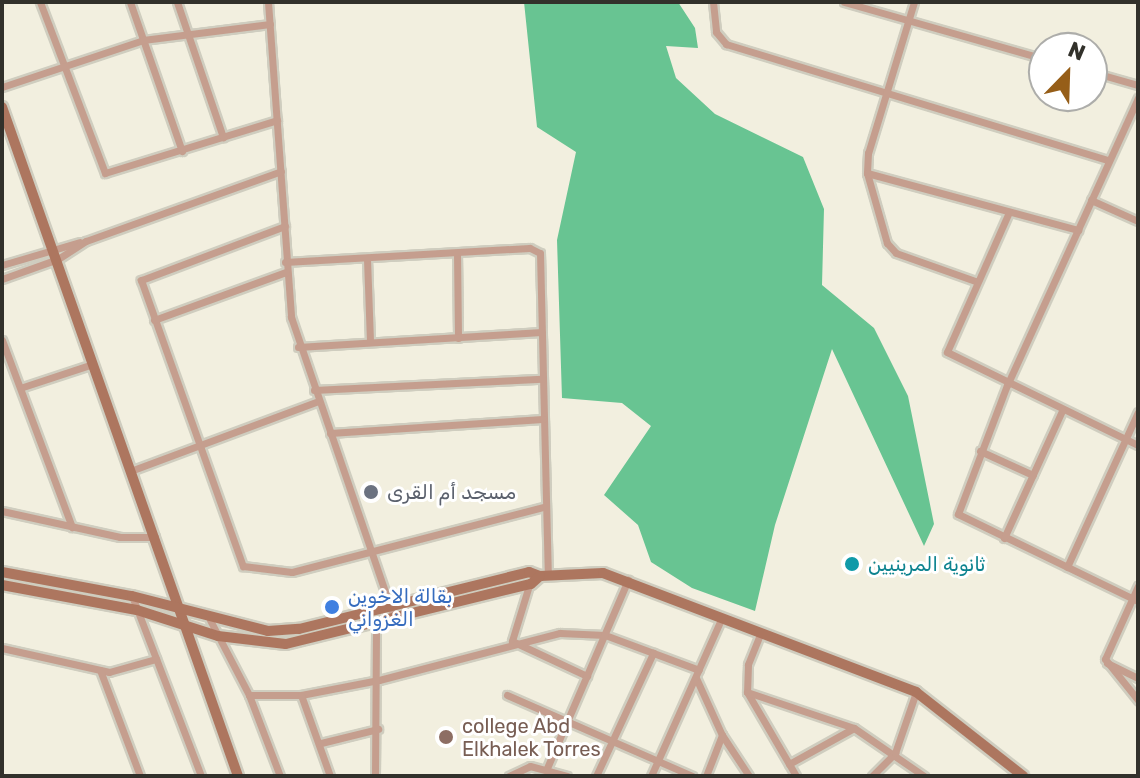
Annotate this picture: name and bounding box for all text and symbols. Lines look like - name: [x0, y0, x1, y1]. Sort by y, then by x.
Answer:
- north arrow: [1028, 32, 1108, 112]
- text: N: [1064, 36, 1089, 67]
- place label: مسجد أم القرى: [387, 480, 516, 504]
- marker: مسجد أم القرى: [362, 483, 380, 501]
- place label: ثانوية المرينيين: [868, 552, 985, 576]
- marker: ثانوية المرينيين: [843, 555, 861, 573]
- place label: بقالة الاخوين الغزواني: [348, 584, 453, 631]
- marker: بقالة الاخوين الغزواني: [323, 598, 341, 616]
- place label: college Abd Elkhalek Torres: [462, 714, 601, 761]
- marker: college Abd Elkhalek Torres: [437, 728, 455, 746]

